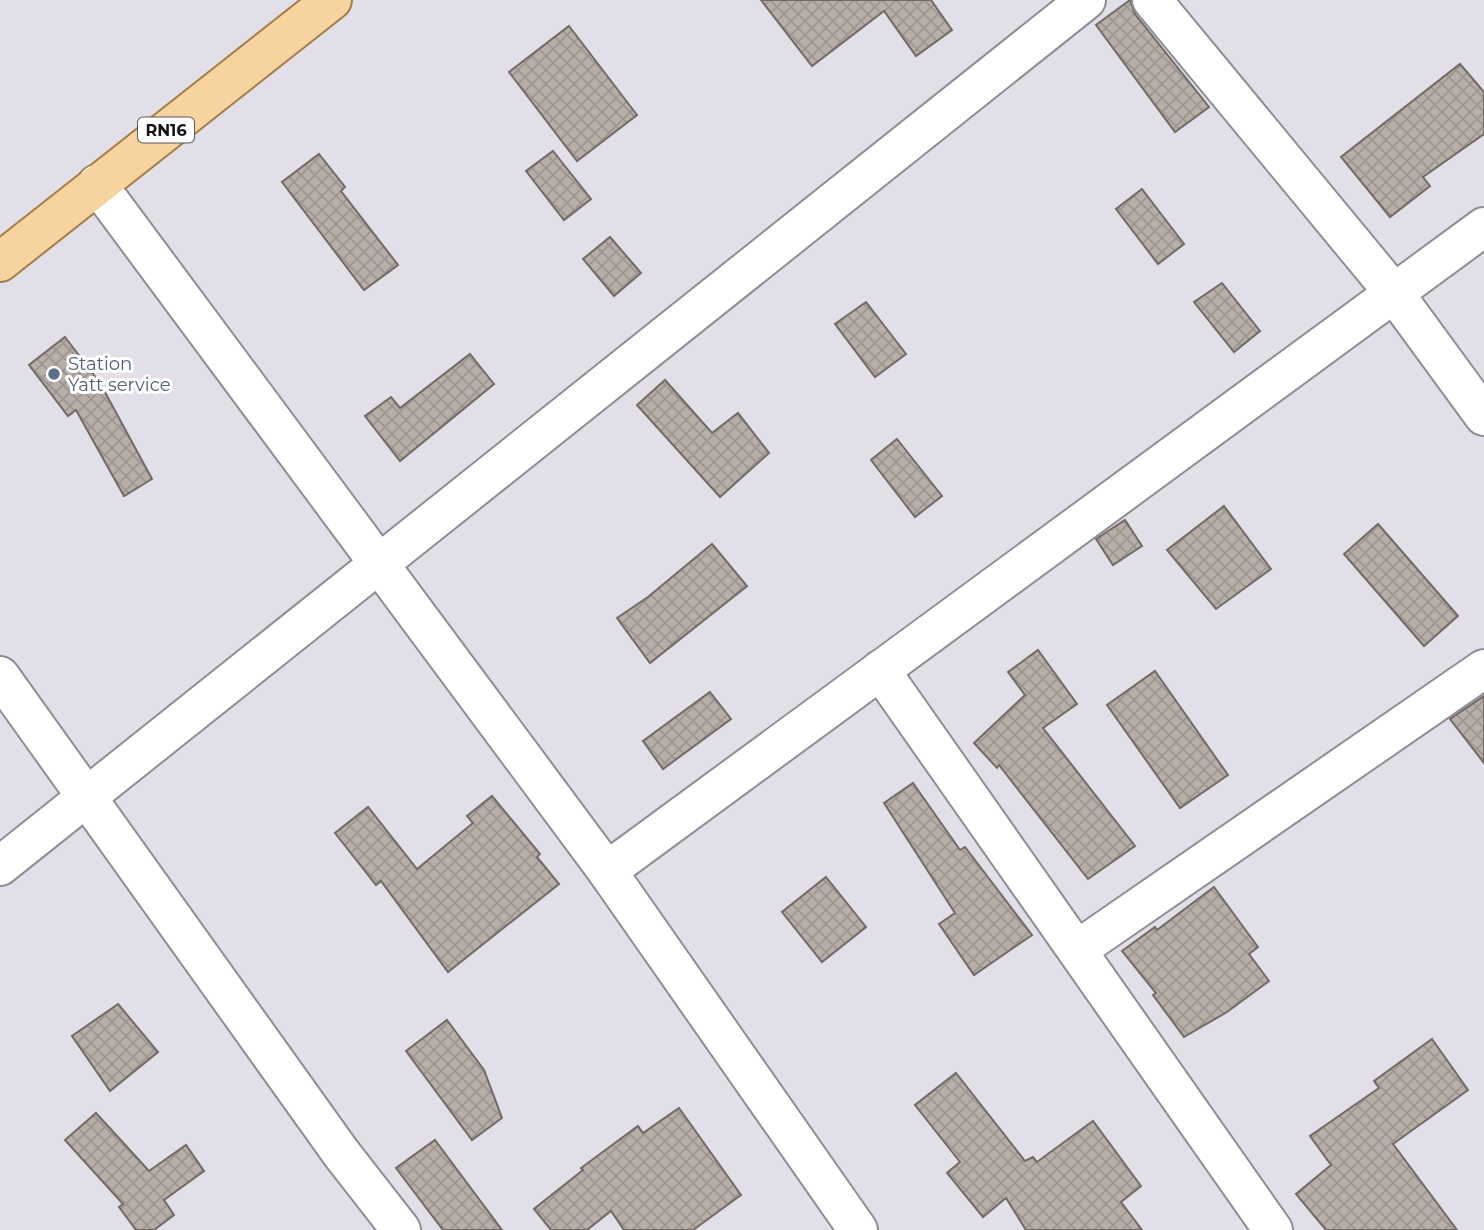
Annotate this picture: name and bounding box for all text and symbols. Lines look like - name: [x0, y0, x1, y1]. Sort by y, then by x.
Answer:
- road number: RN16: [138, 118, 194, 142]
- place label: Station Yatt service: [68, 353, 171, 396]
- marker: Station Yatt service: [46, 366, 62, 382]

